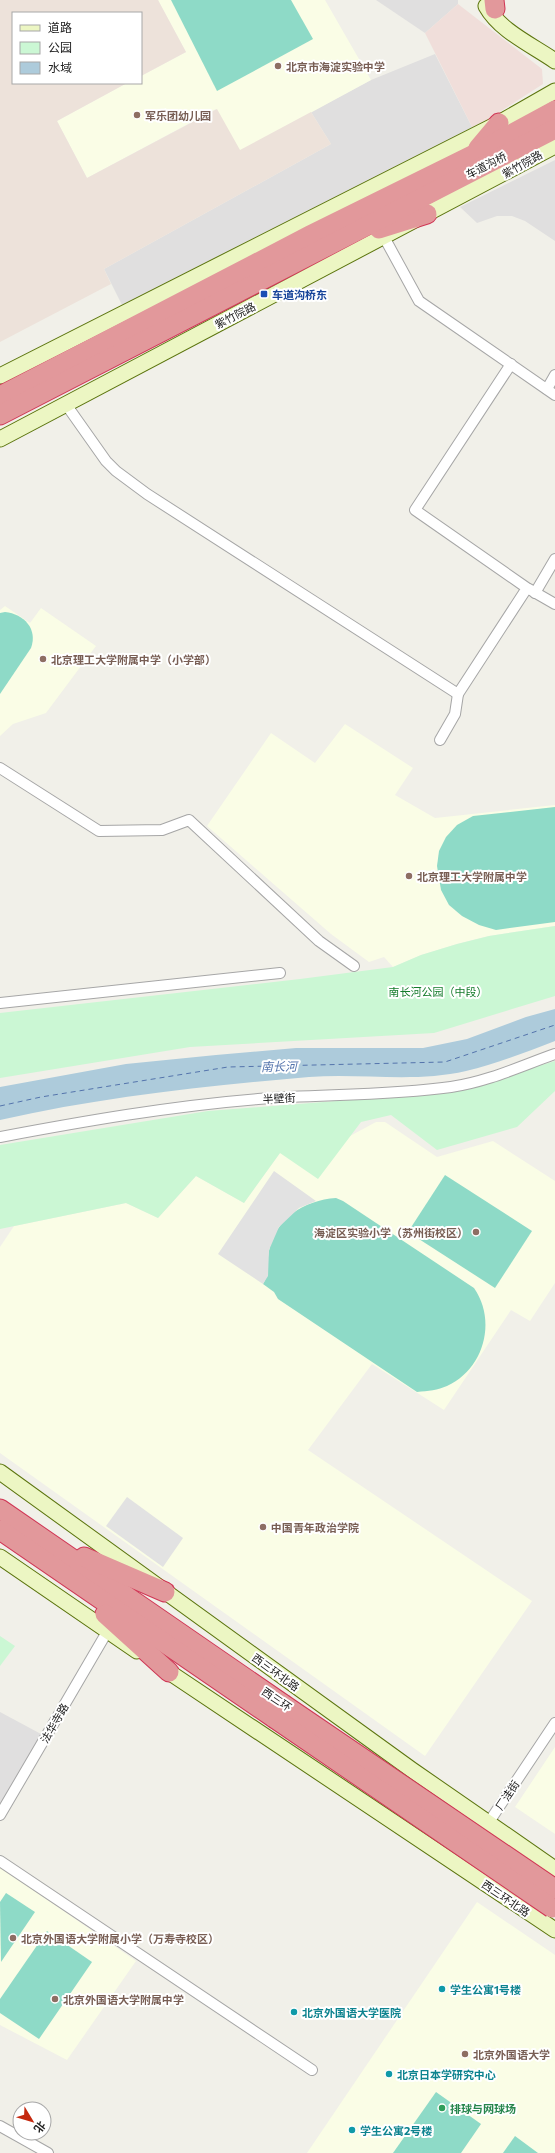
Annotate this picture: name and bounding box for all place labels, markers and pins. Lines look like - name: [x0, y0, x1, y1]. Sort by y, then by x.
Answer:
- place label: 北京市海淀实验中学: [286, 60, 385, 73]
- marker: 北京市海淀实验中学: [273, 61, 283, 71]
- place label: 军乐团幼儿园: [145, 109, 211, 122]
- marker: 军乐团幼儿园: [132, 110, 142, 120]
- place label: 车道沟桥东: [272, 288, 327, 301]
- marker: 车道沟桥东: [259, 289, 269, 299]
- place label: 北京理工大学附属中学（小学部）: [51, 653, 216, 666]
- marker: 北京理工大学附属中学（小学部）: [38, 654, 48, 664]
- place label: 北京理工大学附属中学: [417, 870, 527, 883]
- marker: 北京理工大学附属中学: [404, 871, 414, 881]
- place label: 海淀区实验小学（苏州街校区）: [314, 1226, 468, 1239]
- marker: 海淀区实验小学（苏州街校区）: [471, 1227, 481, 1237]
- place label: 中国青年政治学院: [271, 1521, 359, 1534]
- marker: 中国青年政治学院: [258, 1522, 268, 1532]
- place label: 北京外国语大学附属小学（万寿寺校区）: [21, 1932, 219, 1945]
- marker: 北京外国语大学附属小学（万寿寺校区）: [8, 1933, 18, 1943]
- place label: 学生公寓1号楼: [450, 1983, 521, 1996]
- marker: 学生公寓1号楼: [437, 1984, 447, 1994]
- place label: 北京外国语大学附属中学: [63, 1993, 184, 2006]
- marker: 北京外国语大学附属中学: [50, 1994, 60, 2004]
- place label: 北京外国语大学医院: [302, 2006, 401, 2019]
- marker: 北京外国语大学医院: [289, 2007, 299, 2017]
- place label: 北京外国语大学: [473, 2048, 550, 2061]
- marker: 北京外国语大学: [460, 2049, 470, 2059]
- place label: 北京日本学研究中心: [397, 2068, 496, 2081]
- marker: 北京日本学研究中心: [384, 2069, 394, 2079]
- place label: 排球与网球场: [450, 2102, 516, 2115]
- marker: 排球与网球场: [437, 2103, 447, 2113]
- place label: 学生公寓2号楼: [360, 2124, 432, 2137]
- marker: 学生公寓2号楼: [347, 2125, 357, 2135]

